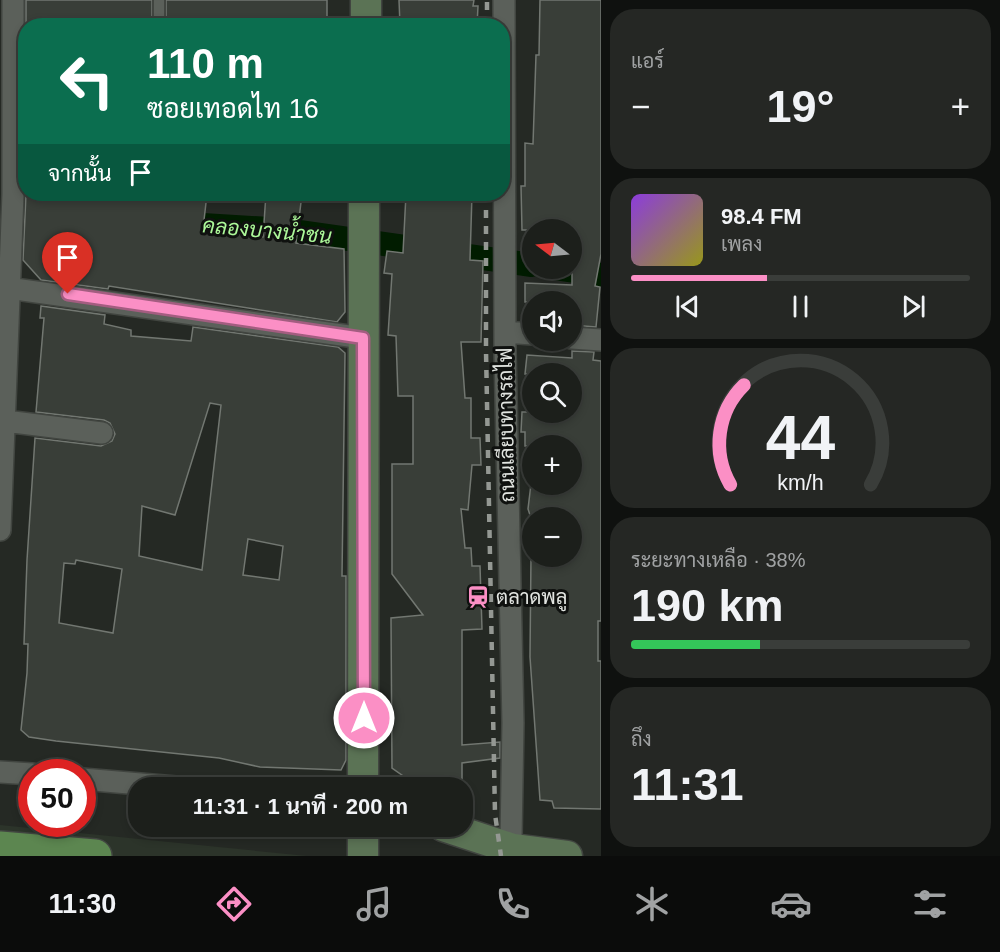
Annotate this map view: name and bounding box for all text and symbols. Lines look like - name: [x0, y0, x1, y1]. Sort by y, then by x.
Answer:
- text: 110 m: [147, 40, 264, 87]
- icon: left: [48, 42, 126, 120]
- text: แอร์: [631, 50, 664, 72]
- text: 19°: [766, 81, 835, 132]
- text: −: [631, 88, 650, 125]
- text: +: [951, 88, 970, 125]
- text: ซอยเทอดไท 16: [147, 94, 319, 124]
- icon: arrive: [124, 156, 157, 189]
- text: จากนั้น: [48, 161, 112, 186]
- text: 98.4 FM: [721, 204, 802, 229]
- water label: คลองบางน้ำชน: [201, 207, 334, 248]
- north arrow: [522, 219, 582, 279]
- map controls: [522, 219, 582, 567]
- pin: [42, 232, 93, 294]
- text: เพลง: [721, 233, 762, 255]
- icon: arrive: [51, 241, 84, 274]
- icon: previous: [671, 290, 704, 323]
- icon: pause: [784, 290, 817, 323]
- icon: next: [897, 290, 930, 323]
- button: sound: [522, 291, 582, 351]
- street label: ถนนเลียบทางรถไฟ: [492, 347, 518, 503]
- button: search: [522, 363, 582, 423]
- text: 44: [766, 403, 835, 472]
- button: +: [522, 435, 582, 495]
- text: km/h: [777, 471, 824, 495]
- button: −: [522, 507, 582, 567]
- text: ระยะทางเหลือ · 38%: [631, 549, 805, 571]
- text: 190 km: [631, 580, 784, 631]
- station icon: ตลาดพลู: [465, 584, 491, 610]
- place label: ตลาดพลู: [496, 586, 567, 612]
- position arrow: [332, 686, 396, 750]
- text: ถึง: [631, 728, 652, 750]
- speed limit sign: 50: [18, 759, 96, 837]
- text: 11:31: [631, 759, 744, 810]
- text: 11:31 · 1 นาที · 200 m: [193, 794, 408, 819]
- icon: directions: [213, 883, 255, 925]
- icon: music: [353, 883, 395, 925]
- icon: phone: [492, 883, 534, 925]
- icon: climate: [631, 883, 673, 925]
- icon: car: [770, 883, 812, 925]
- icon: filters: [909, 883, 951, 925]
- text: 11:30: [49, 889, 116, 919]

